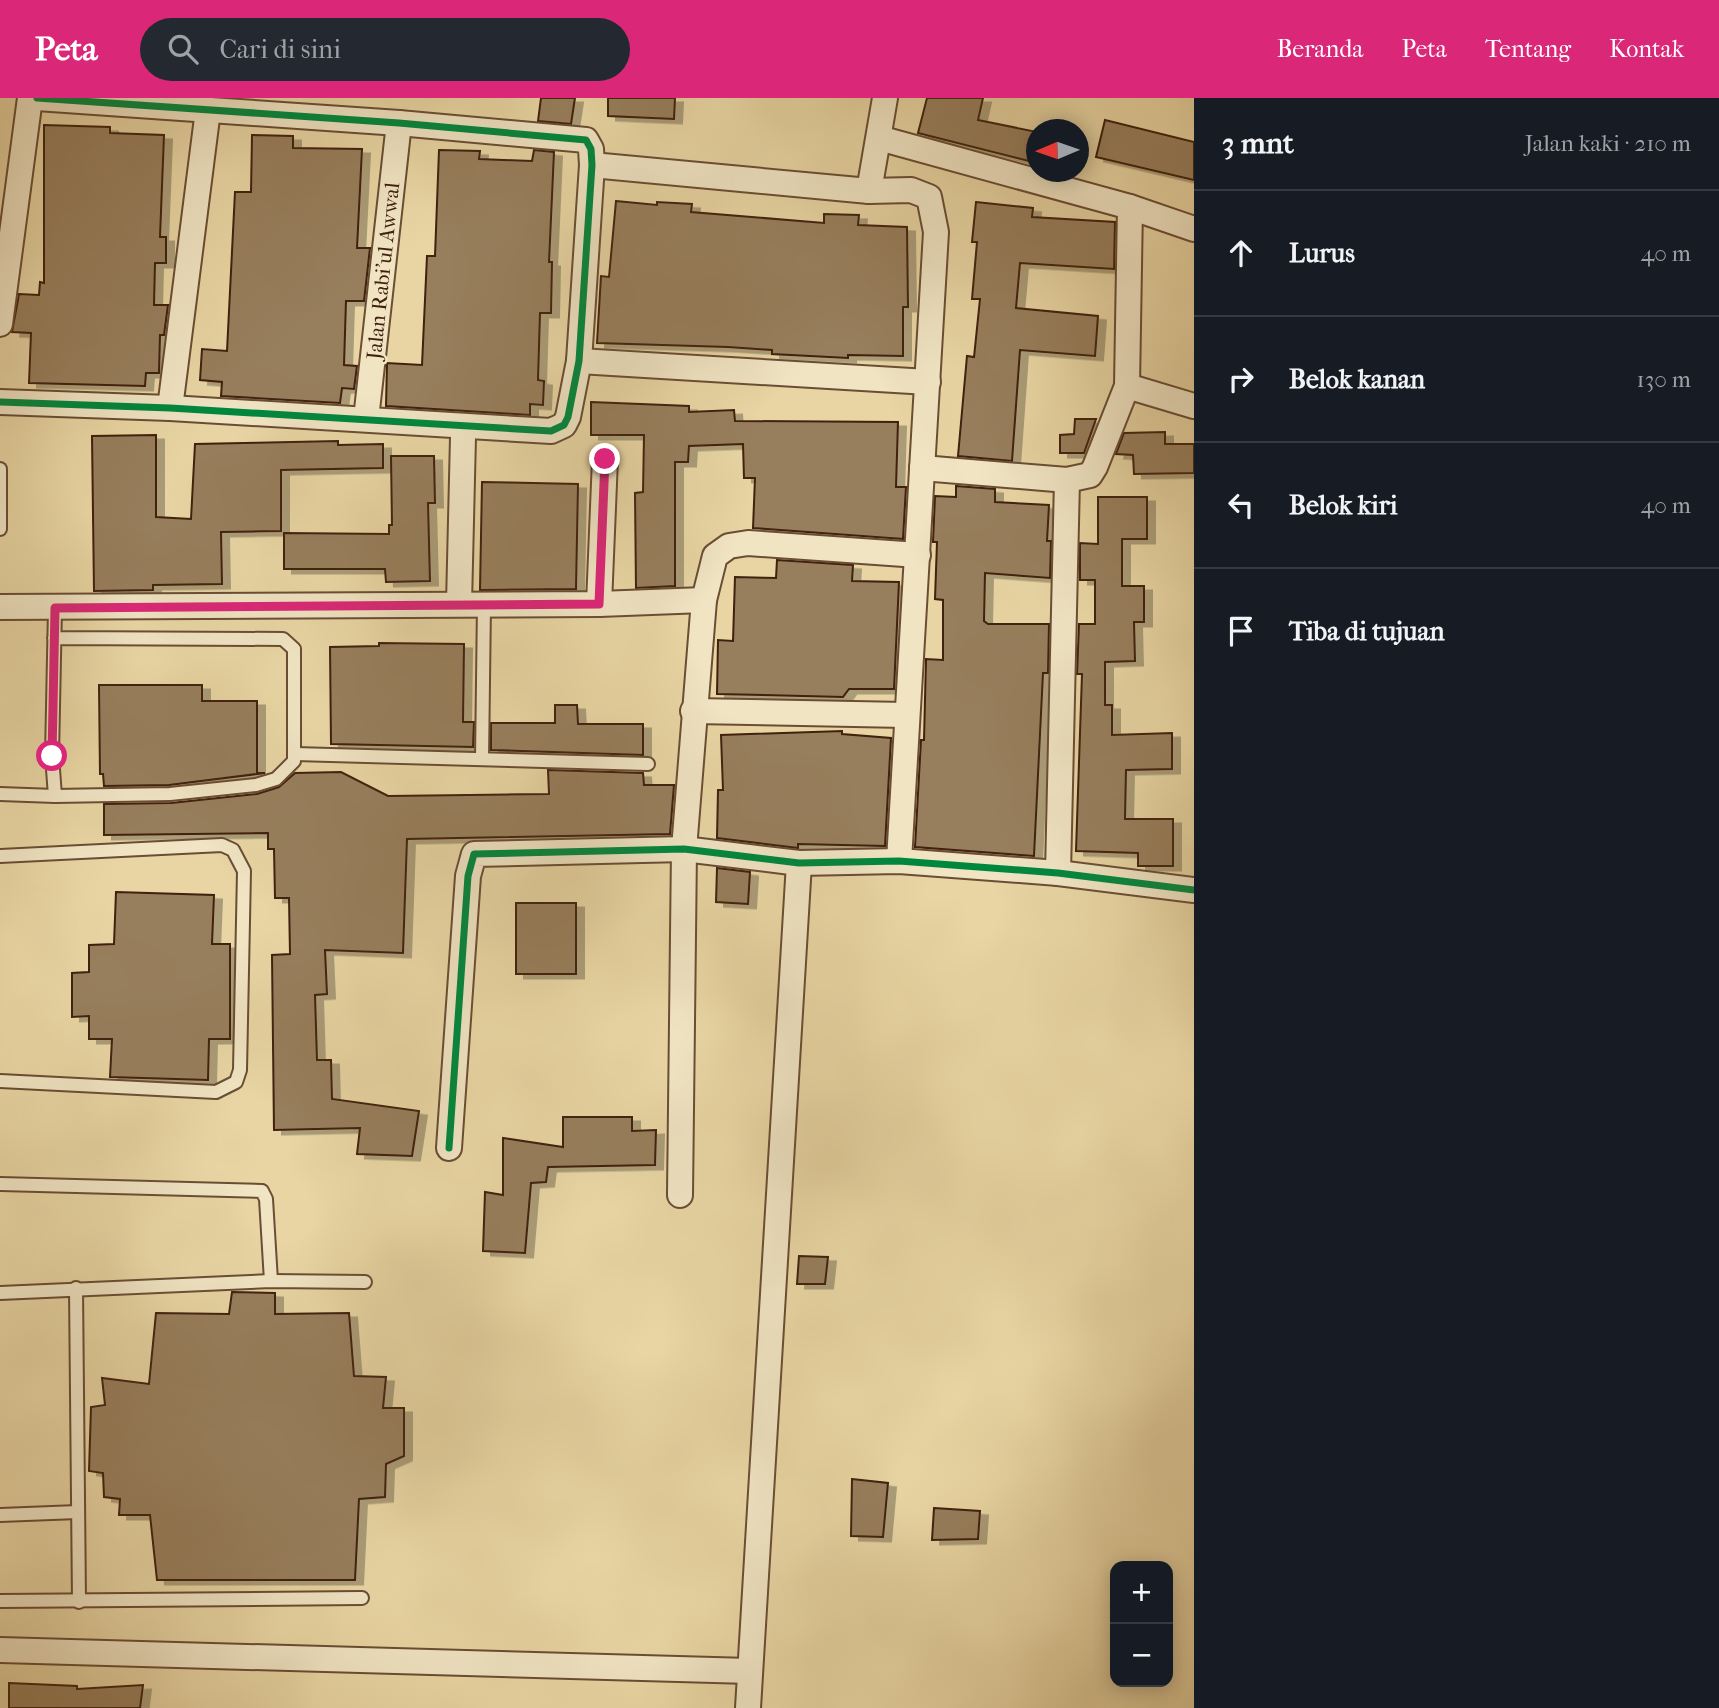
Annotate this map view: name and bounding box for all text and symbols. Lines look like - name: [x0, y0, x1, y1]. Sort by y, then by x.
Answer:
- search box: [140, 18, 630, 81]
- text: Peta: [35, 30, 98, 69]
- icon: search: [164, 30, 202, 68]
- text: Cari di sini: [220, 34, 341, 65]
- text: Beranda: [1277, 35, 1363, 63]
- text: Peta: [1401, 35, 1447, 63]
- text: Tentang: [1485, 35, 1571, 63]
- text: Kontak: [1609, 35, 1684, 63]
- north arrow: [1026, 119, 1089, 182]
- text: 3 mnt: [1222, 126, 1294, 161]
- text: Jalan kaki · 210 m: [1525, 130, 1691, 157]
- street label: Jalan Rabi'ul Awwal: [362, 181, 404, 363]
- icon: ahead: [1222, 234, 1260, 272]
- text: Lurus: [1289, 238, 1355, 269]
- text: 40 m: [1641, 240, 1691, 267]
- icon: right: [1222, 360, 1260, 398]
- text: Belok kanan: [1289, 364, 1425, 395]
- text: 130 m: [1637, 366, 1691, 393]
- route end: [589, 443, 620, 474]
- icon: left: [1222, 486, 1260, 524]
- text: Belok kiri: [1289, 490, 1397, 521]
- text: 40 m: [1641, 492, 1691, 519]
- icon: arrive: [1222, 612, 1260, 650]
- text: Tiba di tujuan: [1289, 616, 1445, 647]
- route start: [36, 740, 67, 771]
- map controls: [1110, 1561, 1173, 1687]
- button: +: [1110, 1561, 1173, 1624]
- button: −: [1110, 1624, 1173, 1687]

